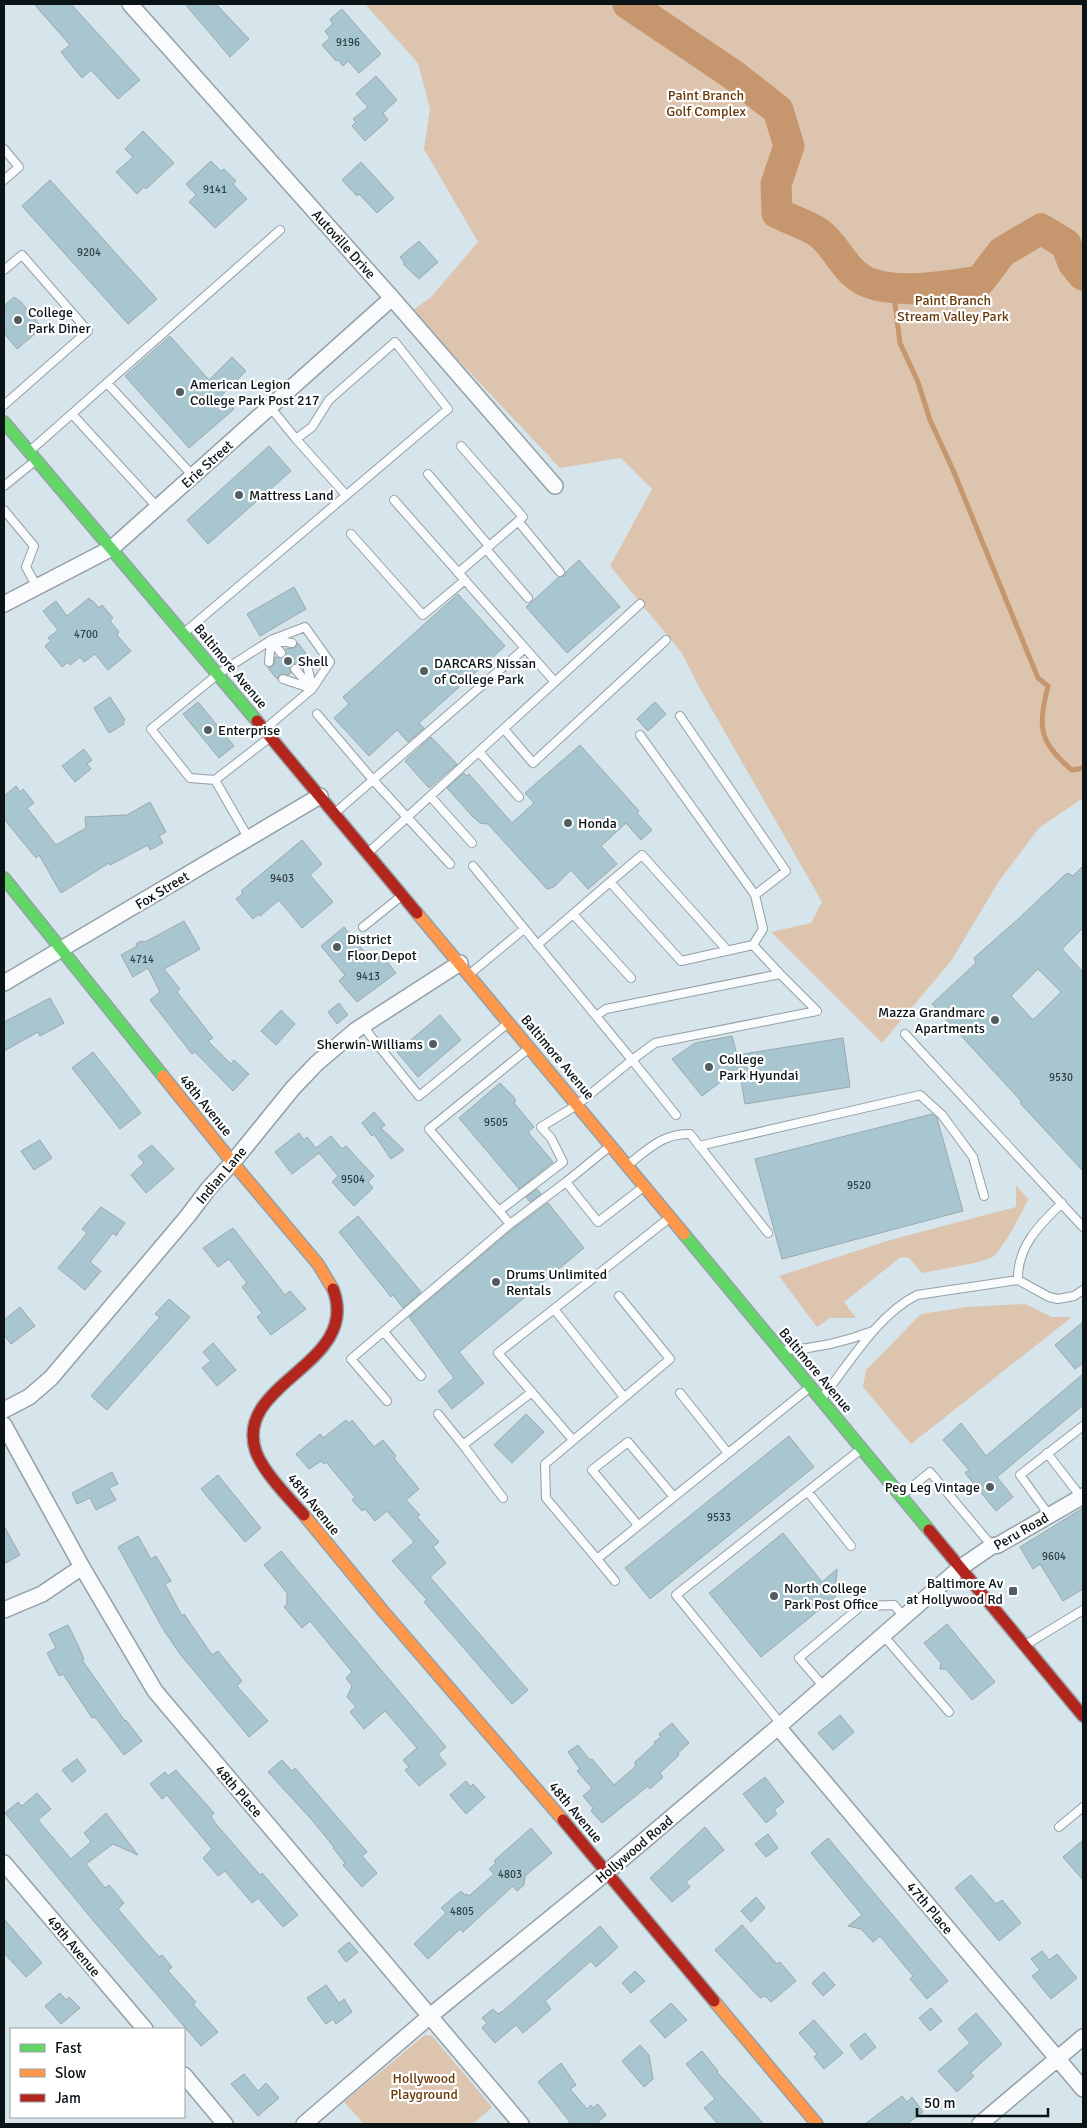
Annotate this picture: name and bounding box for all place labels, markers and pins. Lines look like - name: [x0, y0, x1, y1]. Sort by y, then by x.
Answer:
- place label: College Park Diner: [28, 304, 91, 337]
- marker: College Park Diner: [12, 314, 24, 326]
- place label: American Legion College Park Post 217: [190, 376, 320, 409]
- marker: American Legion College Park Post 217: [174, 386, 186, 398]
- place label: Mattress Land: [249, 487, 334, 504]
- marker: Mattress Land: [233, 489, 245, 501]
- place label: Shell: [298, 653, 328, 670]
- marker: Shell: [282, 655, 294, 667]
- place label: DARCARS Nissan of College Park: [434, 655, 536, 688]
- marker: DARCARS Nissan of College Park: [418, 665, 430, 677]
- place label: Enterprise: [218, 722, 280, 739]
- marker: Enterprise: [202, 724, 214, 736]
- place label: Honda: [578, 815, 617, 832]
- marker: Honda: [562, 817, 574, 829]
- place label: District Floor Depot: [347, 931, 417, 964]
- marker: District Floor Depot: [331, 941, 343, 953]
- place label: Mazza Grandmarc Apartments: [878, 1004, 985, 1037]
- marker: Mazza Grandmarc Apartments: [989, 1014, 1001, 1026]
- place label: Sherwin-Williams: [317, 1036, 423, 1053]
- marker: Sherwin-Williams: [427, 1038, 439, 1050]
- place label: College Park Hyundai: [719, 1051, 799, 1084]
- marker: College Park Hyundai: [703, 1061, 715, 1073]
- place label: Drums Unlimited Rentals: [506, 1266, 607, 1299]
- marker: Drums Unlimited Rentals: [490, 1276, 502, 1288]
- place label: Peg Leg Vintage: [885, 1479, 980, 1496]
- marker: Peg Leg Vintage: [984, 1481, 996, 1493]
- place label: Baltimore Av at Hollywood Rd: [906, 1575, 1004, 1608]
- place label: North College Park Post Office: [784, 1580, 878, 1613]
- marker: Baltimore Av at Hollywood Rd: [1007, 1585, 1019, 1597]
- marker: North College Park Post Office: [768, 1590, 780, 1602]

